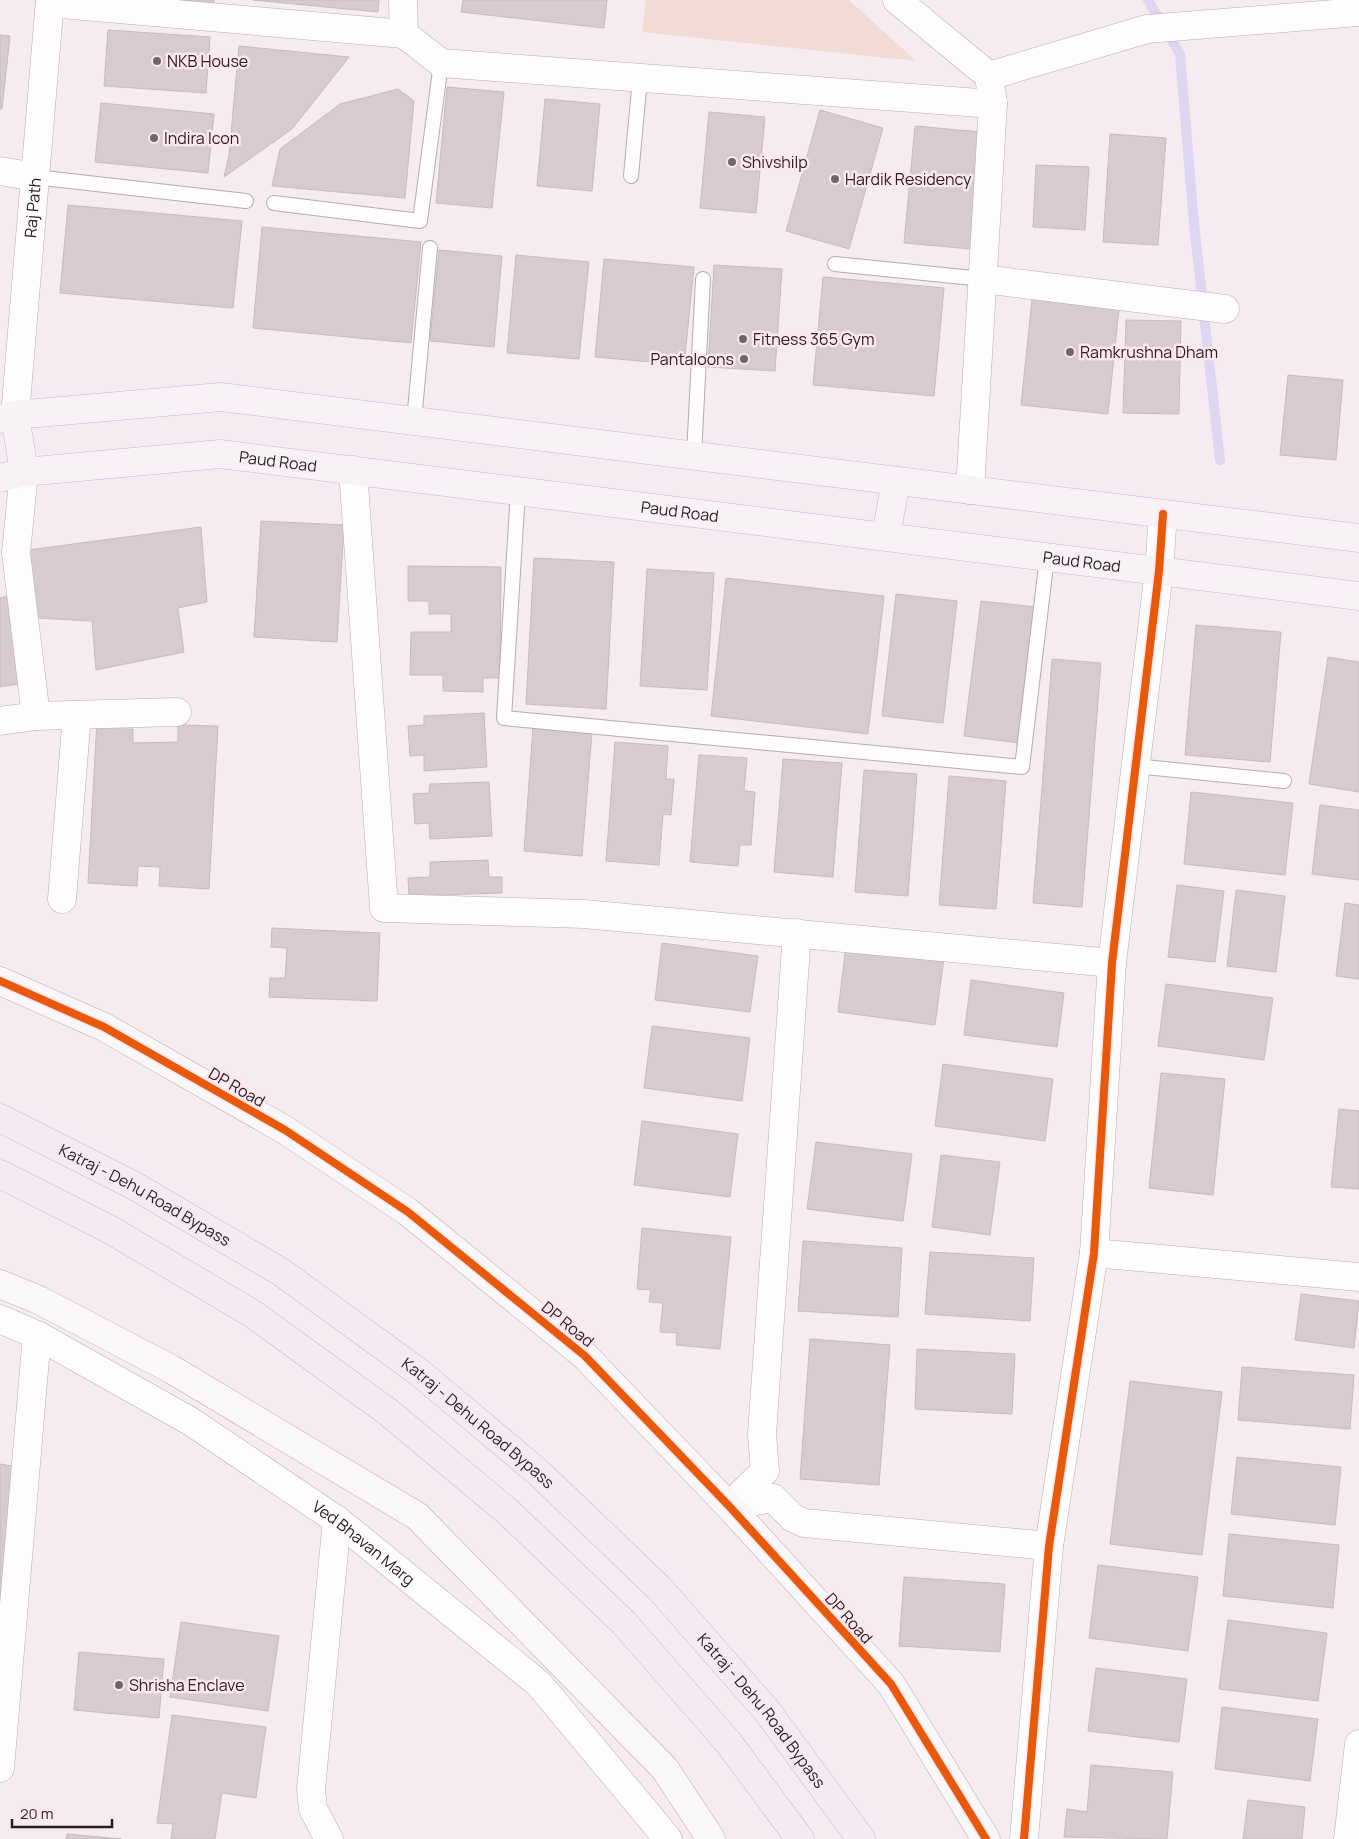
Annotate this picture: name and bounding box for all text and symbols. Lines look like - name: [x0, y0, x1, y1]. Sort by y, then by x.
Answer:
- place label: NKB House: [167, 50, 248, 72]
- marker: NKB House: [151, 55, 163, 67]
- place label: Indira Icon: [164, 127, 239, 149]
- marker: Indira Icon: [148, 132, 160, 144]
- place label: Shivshilp: [742, 151, 808, 173]
- marker: Shivshilp: [726, 156, 738, 168]
- place label: Hardik Residency: [845, 168, 972, 190]
- marker: Hardik Residency: [829, 173, 841, 185]
- street label: Raj Path: [19, 177, 46, 239]
- place label: Fitness 365 Gym: [753, 328, 875, 350]
- marker: Fitness 365 Gym: [737, 333, 749, 345]
- place label: Ramkrushna Dham: [1080, 341, 1218, 363]
- marker: Ramkrushna Dham: [1064, 346, 1076, 358]
- place label: Pantaloons: [650, 348, 734, 370]
- marker: Pantaloons: [738, 353, 750, 365]
- street label: Paud Road: [238, 445, 318, 477]
- street label: Paud Road: [640, 496, 720, 527]
- street label: Paud Road: [1042, 546, 1122, 577]
- street label: DP Road: [205, 1062, 269, 1112]
- street label: Katraj - Dehu Road Bypass: [55, 1138, 235, 1251]
- street label: DP Road: [537, 1296, 599, 1352]
- street label: Katraj - Dehu Road Bypass: [397, 1352, 559, 1493]
- street label: Ved Bhavan Marg: [308, 1495, 420, 1590]
- street label: DP Road: [820, 1588, 878, 1648]
- street label: Katraj - Dehu Road Bypass: [693, 1628, 831, 1792]
- place label: Shrisha Enclave: [129, 1674, 245, 1696]
- marker: Shrisha Enclave: [113, 1679, 125, 1691]
- scale bar: [12, 1796, 112, 1828]
- text: 20 m: [20, 1803, 53, 1824]

